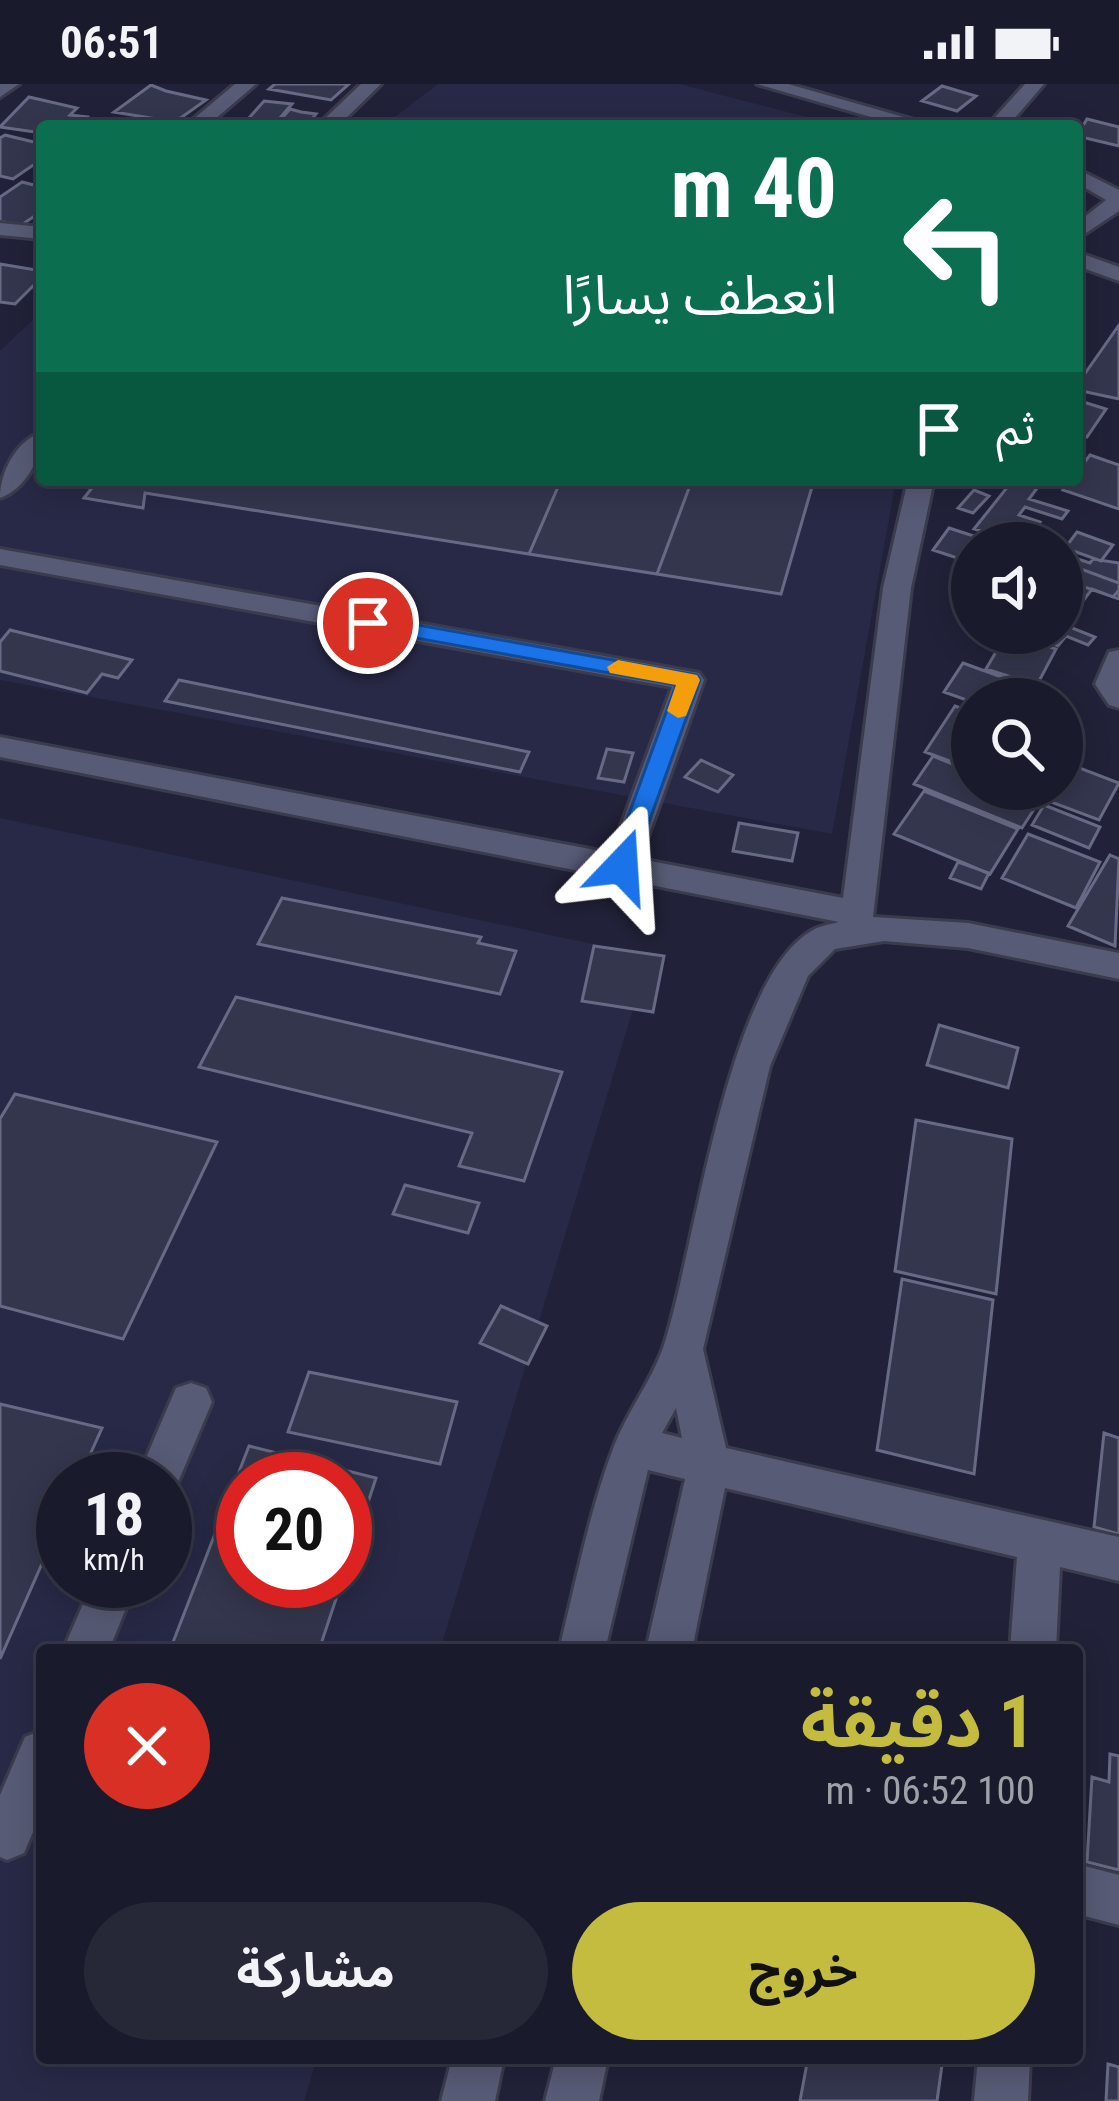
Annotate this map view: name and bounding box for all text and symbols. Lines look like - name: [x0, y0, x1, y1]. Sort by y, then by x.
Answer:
- text: 06:51: [60, 16, 163, 69]
- text: 40 m: [670, 139, 837, 238]
- icon: left: [879, 168, 1035, 324]
- text: انعطف يسارًا: [562, 264, 837, 327]
- icon: arrive: [906, 396, 972, 462]
- text: ثم: [996, 402, 1035, 455]
- map controls: [951, 522, 1083, 810]
- button: sound: [951, 522, 1083, 654]
- pin: [317, 572, 419, 674]
- icon: arrive: [335, 590, 401, 656]
- button: search: [951, 678, 1083, 810]
- position arrow: [559, 803, 685, 929]
- speed limit sign: 20: [216, 1452, 372, 1608]
- text: 18: [84, 1479, 144, 1550]
- text: km/h: [83, 1542, 145, 1577]
- text: 1 دقيقة: [801, 1680, 1035, 1765]
- button: close: [84, 1683, 210, 1809]
- text: 100 m · 06:52: [825, 1768, 1035, 1814]
- button: مشاركة: [84, 1902, 548, 2040]
- button: خروج: [572, 1902, 1035, 2040]

